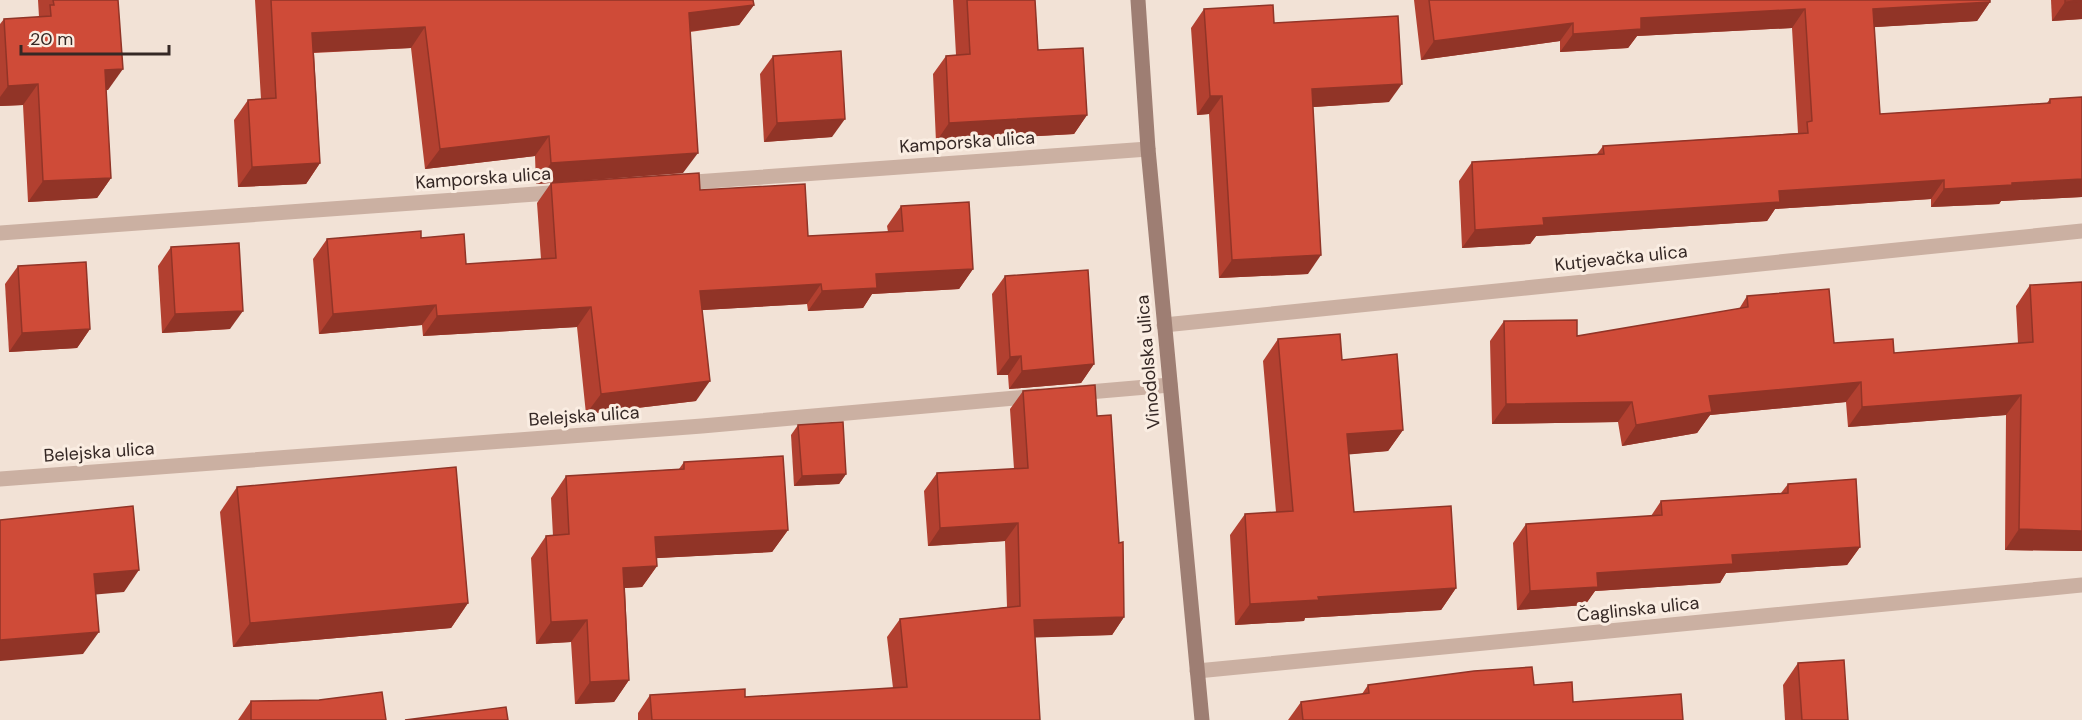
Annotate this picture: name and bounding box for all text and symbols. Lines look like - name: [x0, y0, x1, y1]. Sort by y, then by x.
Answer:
- scale bar: [21, 18, 170, 56]
- text: 20 m: [30, 27, 73, 51]
- street label: Kamporska ulica: [898, 125, 1036, 159]
- street label: Kamporska ulica: [414, 161, 552, 195]
- street label: Kutjevačka ulica: [1553, 239, 1689, 277]
- street label: Vinodolska ulica: [1130, 294, 1166, 430]
- street label: Belejska ulica: [528, 400, 640, 432]
- street label: Belejska ulica: [43, 436, 155, 468]
- street label: Čaglinska ulica: [1576, 591, 1700, 627]

